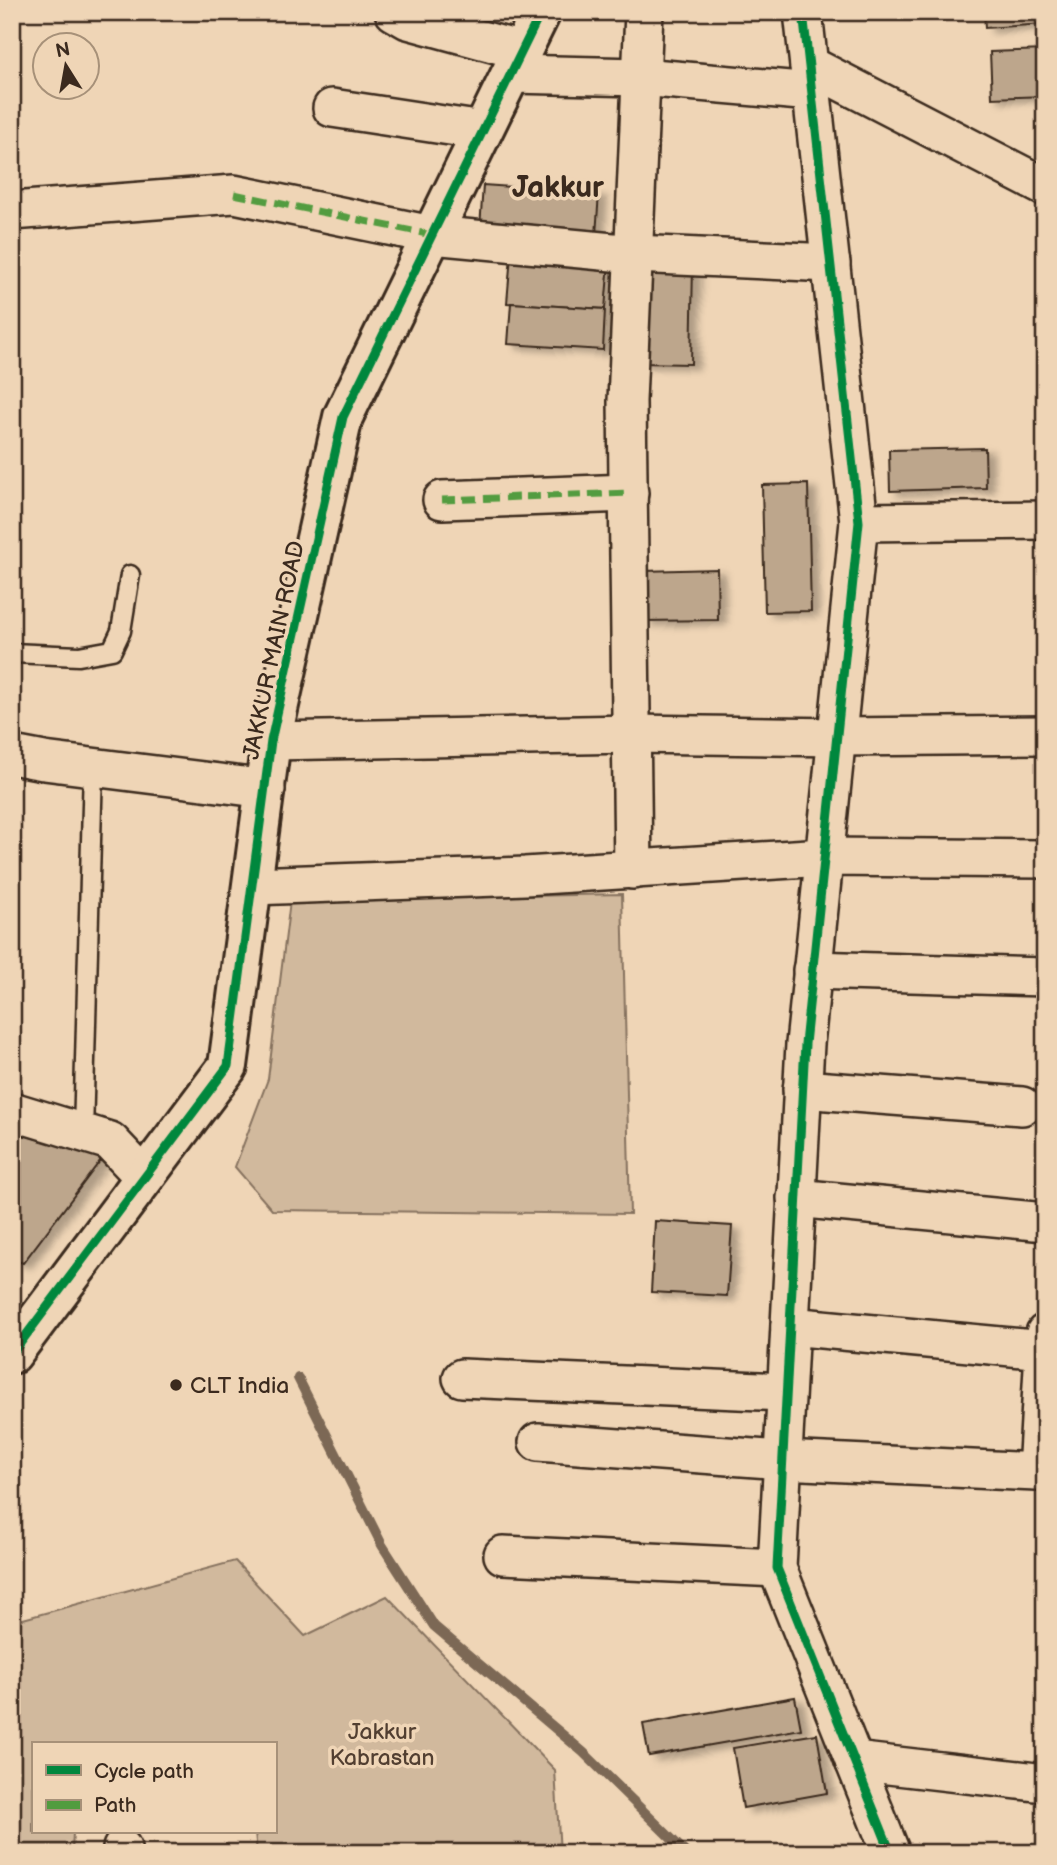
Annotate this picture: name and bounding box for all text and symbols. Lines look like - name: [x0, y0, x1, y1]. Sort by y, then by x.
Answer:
- north arrow: [32, 32, 102, 102]
- text: N: [54, 38, 72, 63]
- district label: Jakkur: [512, 170, 605, 206]
- street label: JAKKUR MAIN ROAD: [237, 538, 311, 762]
- place label: CLT India: [190, 1372, 289, 1400]
- marker: CLT India: [168, 1377, 184, 1393]
- park label: Jakkur Kabrastan: [329, 1718, 435, 1772]
- legend: [32, 1742, 276, 1834]
- text: Cycle path: [94, 1759, 194, 1784]
- text: Path: [94, 1793, 136, 1818]

